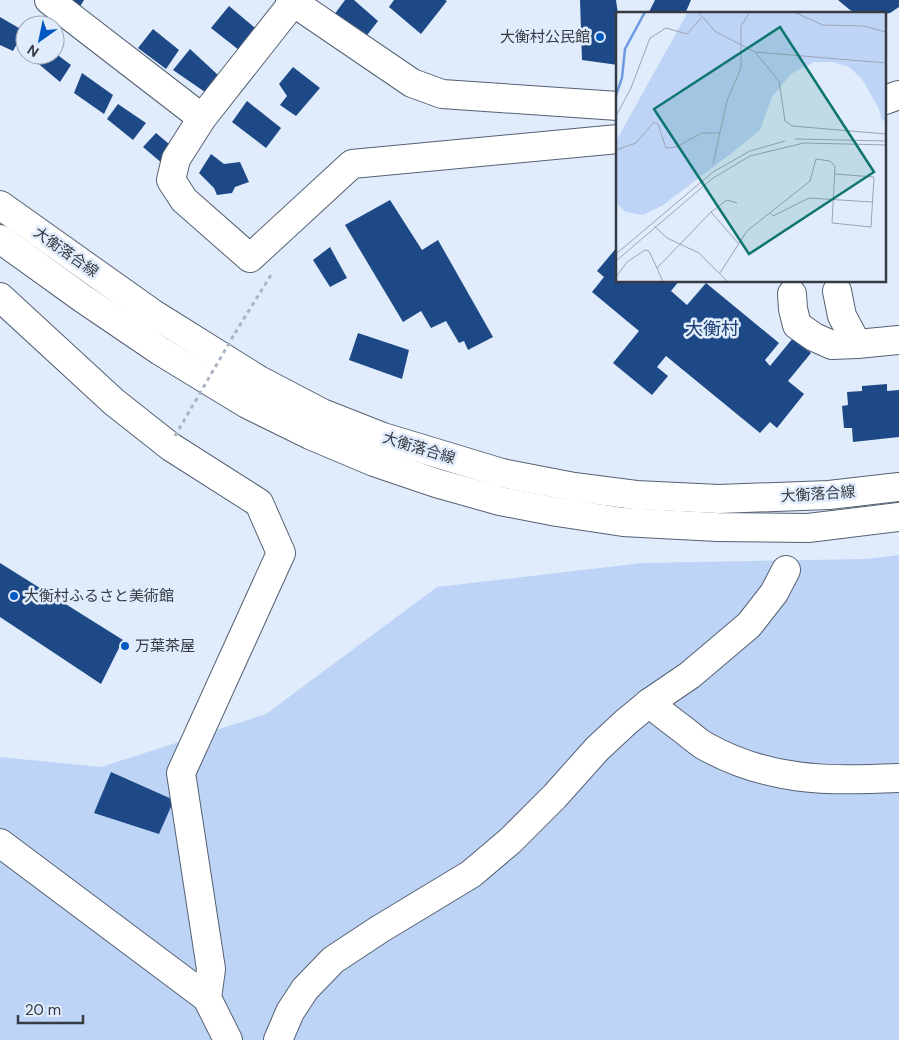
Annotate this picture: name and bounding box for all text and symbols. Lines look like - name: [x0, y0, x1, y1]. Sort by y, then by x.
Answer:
- inset map: [616, 12, 886, 282]
- north arrow: [15, 15, 65, 65]
- place label: 大衡村公民館: [500, 27, 590, 47]
- marker: 大衡村公民館: [594, 31, 606, 43]
- text: N: [24, 41, 42, 61]
- street label: 大衡落合線: [30, 222, 102, 282]
- district label: 大衡村: [685, 317, 739, 341]
- street label: 大衡落合線: [380, 427, 458, 469]
- street label: 大衡落合線: [780, 481, 856, 507]
- place label: 大衡村ふるさと美術館: [24, 586, 174, 606]
- marker: 大衡村ふるさと美術館: [8, 590, 20, 602]
- place label: 万葉茶屋: [135, 636, 195, 656]
- marker: 万葉茶屋: [119, 640, 131, 652]
- scale bar: [18, 992, 82, 1024]
- text: 20 m: [25, 1000, 61, 1020]

